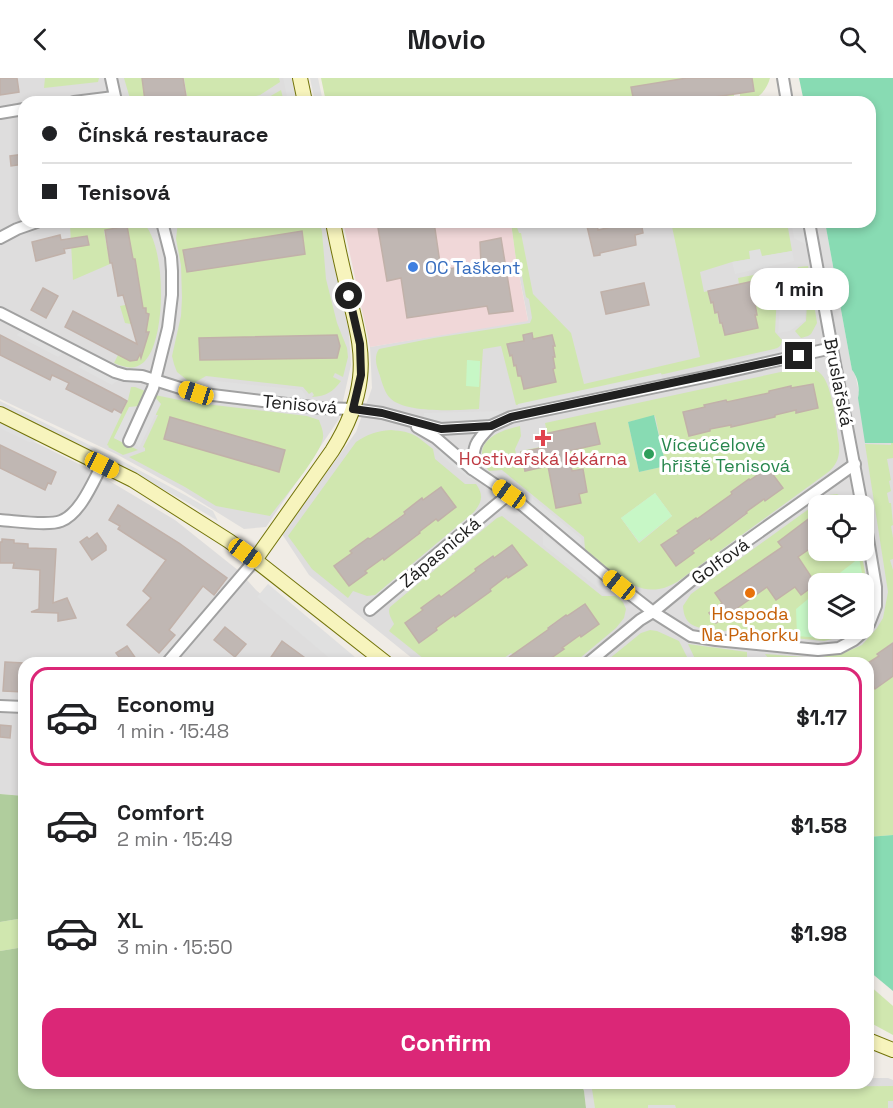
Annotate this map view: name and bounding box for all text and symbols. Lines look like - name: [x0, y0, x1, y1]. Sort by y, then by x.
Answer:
- text: Movio: [407, 22, 486, 57]
- icon: back: [24, 23, 57, 56]
- icon: search: [836, 23, 869, 56]
- text: Čínská restaurace: [78, 120, 268, 148]
- text: Tenisová: [78, 178, 170, 206]
- place label: OC Taškent: [425, 256, 520, 279]
- marker: OC Taškent: [406, 260, 420, 274]
- callout: 1 min: [750, 269, 848, 311]
- text: 1 min: [775, 276, 824, 302]
- route start: [335, 282, 362, 309]
- street label: Bruslařská: [819, 336, 859, 428]
- route end: [785, 342, 812, 369]
- car: [176, 379, 216, 407]
- street label: Tenisová: [262, 389, 338, 419]
- marker: Hostivařská lékárna: [536, 431, 550, 445]
- place label: Víceúčelové hřiště Tenisová: [661, 433, 790, 477]
- place label: Hostivařská lékárna: [459, 447, 627, 470]
- marker: Víceúčelové hřiště Tenisová: [642, 447, 656, 461]
- car: [82, 449, 122, 481]
- car: [489, 476, 529, 512]
- map controls: [808, 495, 874, 639]
- button: locate: [808, 495, 874, 561]
- street label: Zápasnická: [395, 512, 485, 592]
- street label: Golfová: [687, 532, 753, 590]
- car: [225, 535, 265, 571]
- car: [599, 567, 639, 603]
- button: layers: [808, 573, 874, 639]
- marker: Hospoda Na Pahorku: [743, 586, 757, 600]
- place label: Hospoda Na Pahorku: [701, 602, 799, 646]
- icon: car: [45, 690, 99, 744]
- text: Economy: [117, 690, 215, 718]
- text: $1.17: [796, 703, 847, 731]
- text: 1 min · 15:48: [117, 718, 229, 744]
- icon: car: [45, 798, 99, 852]
- text: Comfort: [117, 798, 205, 826]
- text: $1.58: [791, 811, 847, 839]
- text: 2 min · 15:49: [117, 826, 233, 852]
- icon: car: [45, 906, 99, 960]
- text: XL: [117, 906, 143, 934]
- text: $1.98: [790, 919, 847, 947]
- text: 3 min · 15:50: [117, 934, 233, 960]
- button: Confirm: [42, 1008, 850, 1077]

